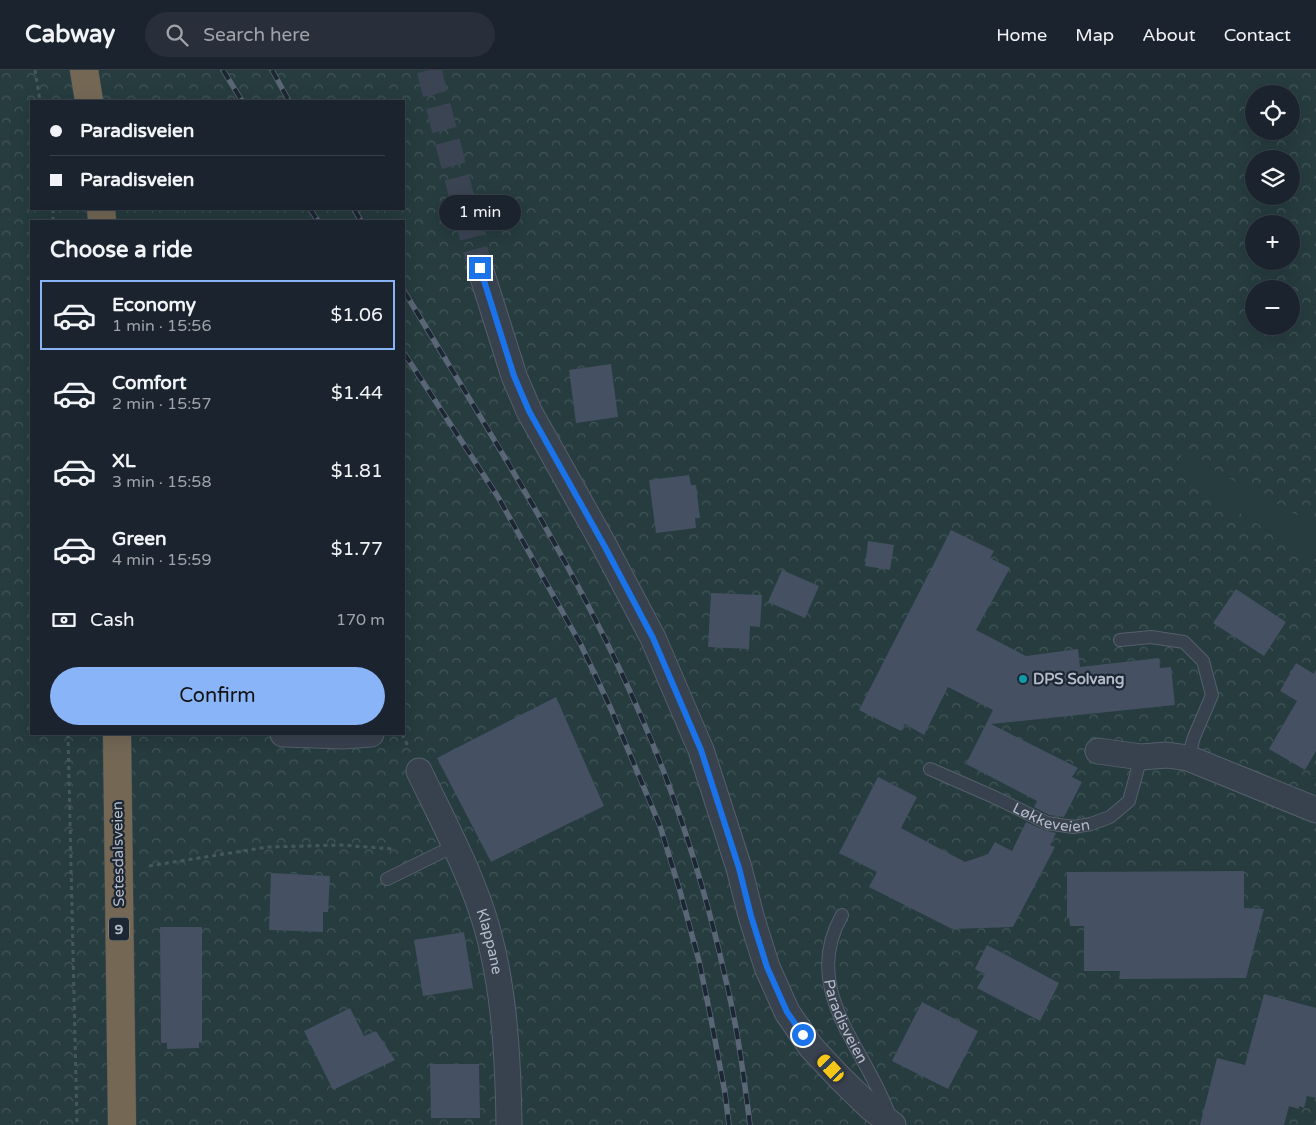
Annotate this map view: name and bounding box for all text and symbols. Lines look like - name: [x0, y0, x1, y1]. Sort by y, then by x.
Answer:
- search box: [145, 12, 495, 57]
- text: Cabway: [25, 20, 115, 49]
- icon: search: [163, 21, 191, 49]
- text: Search here: [203, 24, 310, 46]
- text: Home: [996, 24, 1047, 46]
- text: Map: [1075, 24, 1114, 46]
- text: About: [1142, 24, 1196, 46]
- text: Contact: [1224, 24, 1291, 46]
- map controls: [1245, 85, 1300, 335]
- button: locate: [1245, 85, 1300, 140]
- text: Paradisveien: [80, 120, 194, 142]
- button: layers: [1245, 150, 1300, 205]
- text: Paradisveien: [80, 169, 194, 191]
- callout: 1 min: [439, 196, 521, 230]
- text: 1 min: [459, 202, 501, 222]
- button: +: [1245, 215, 1300, 270]
- text: Choose a ride: [50, 237, 193, 263]
- route end: [469, 257, 491, 279]
- button: −: [1245, 280, 1300, 335]
- icon: car: [52, 293, 97, 338]
- text: Economy: [112, 294, 196, 316]
- text: $1.06: [331, 304, 383, 326]
- text: 1 min · 15:56: [112, 316, 211, 336]
- icon: car: [52, 371, 97, 416]
- text: Comfort: [112, 372, 186, 394]
- text: $1.44: [331, 382, 383, 404]
- text: 2 min · 15:57: [112, 394, 211, 414]
- icon: car: [52, 449, 97, 494]
- text: XL: [112, 450, 136, 472]
- text: $1.81: [331, 460, 383, 482]
- text: 3 min · 15:58: [112, 472, 211, 492]
- icon: car: [52, 527, 97, 572]
- text: Green: [112, 528, 166, 550]
- text: $1.77: [331, 538, 383, 560]
- text: 4 min · 15:59: [112, 550, 211, 570]
- icon: cash: [50, 606, 78, 634]
- text: Cash: [90, 609, 135, 631]
- text: 170 m: [336, 610, 385, 630]
- button: Confirm: [50, 667, 385, 725]
- place label: DPS Solvang: [1033, 670, 1124, 689]
- marker: DPS Solvang: [1017, 673, 1029, 685]
- street label: Løkkeveien: [1010, 799, 1091, 836]
- street label: Setesdalsveien: [108, 801, 128, 907]
- street label: Klappane: [473, 906, 506, 976]
- road number: 9: [109, 918, 129, 941]
- street label: Paradisveien: [820, 978, 872, 1067]
- route start: [792, 1024, 814, 1046]
- car: [815, 1052, 846, 1084]

